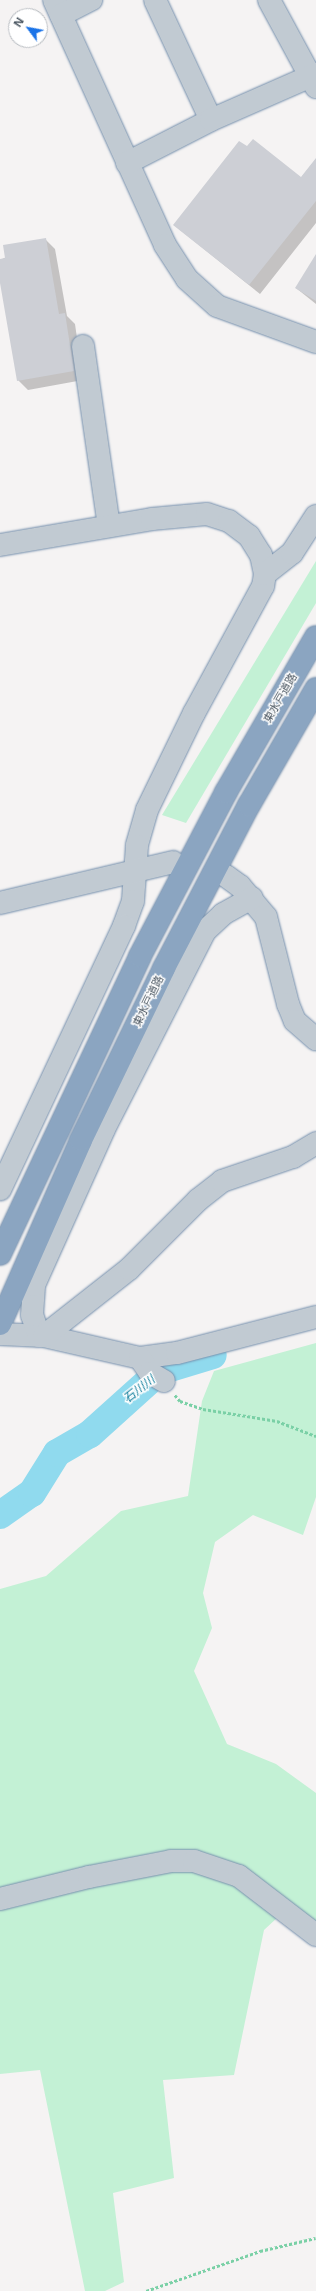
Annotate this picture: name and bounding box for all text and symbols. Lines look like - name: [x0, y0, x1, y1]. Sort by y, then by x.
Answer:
- north arrow: [8, 8, 48, 48]
- text: N: [10, 14, 27, 30]
- street label: 東水戸道路: [261, 671, 299, 725]
- street label: 東水戸道路: [130, 973, 166, 1029]
- water label: 石川川: [120, 1372, 158, 1406]

